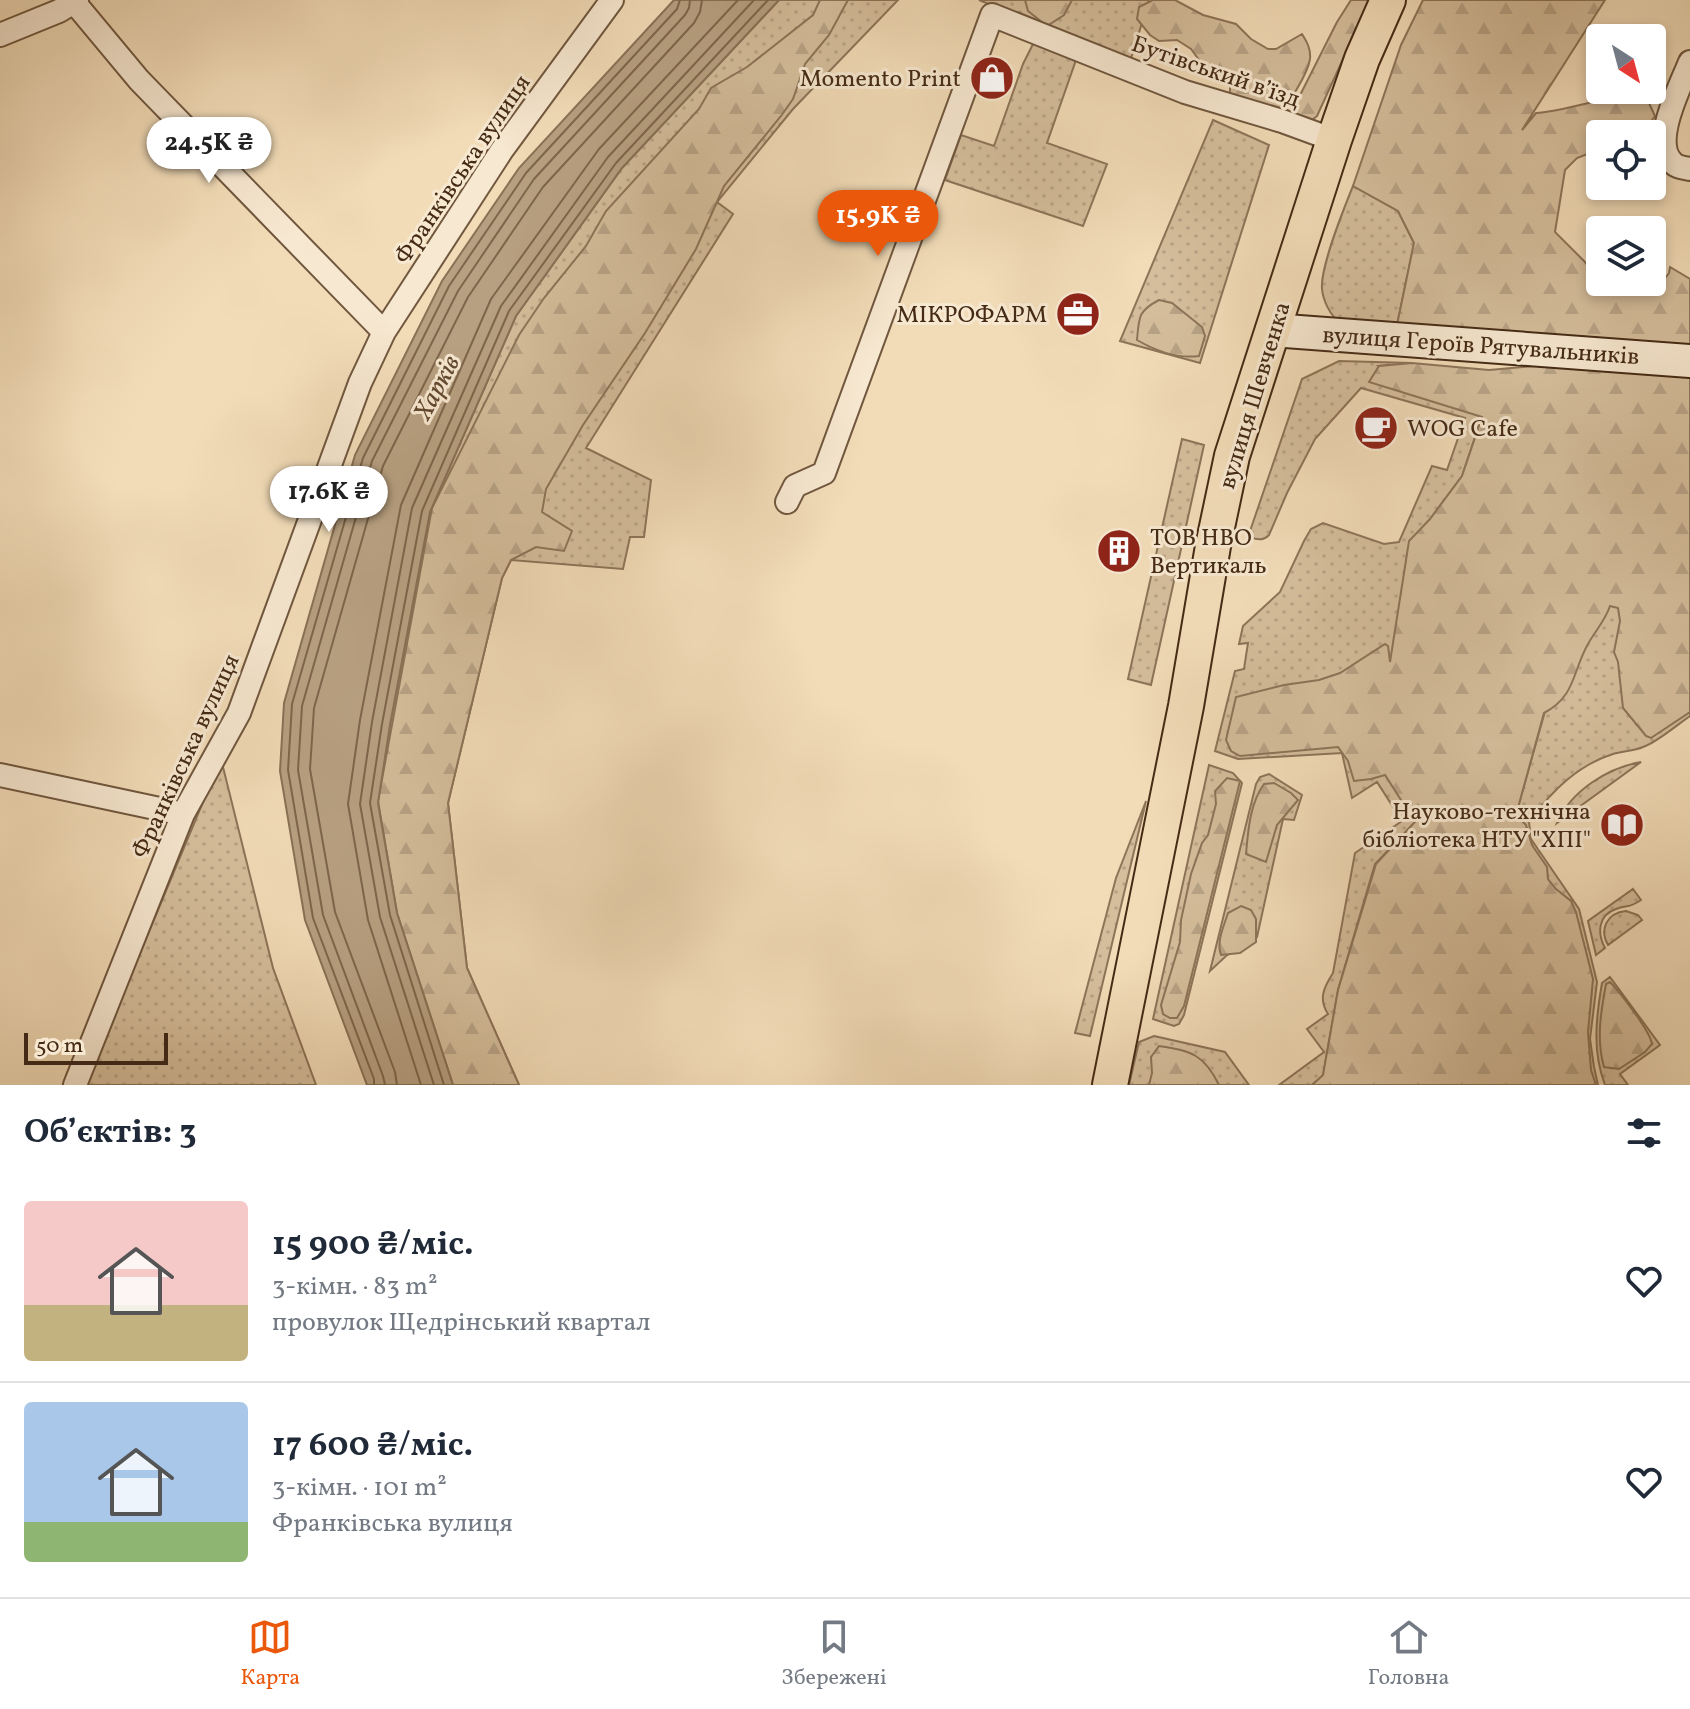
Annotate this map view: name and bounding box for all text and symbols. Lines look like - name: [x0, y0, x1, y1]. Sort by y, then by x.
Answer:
- north arrow: [1586, 24, 1666, 104]
- map controls: [1586, 24, 1666, 296]
- street label: Бутівський в’їзд: [1126, 28, 1305, 118]
- shop icon: Momento Print: [968, 54, 1016, 102]
- place label: Momento Print: [800, 63, 961, 97]
- street label: Франківська вулиця: [387, 68, 540, 272]
- pin: 24.5K ₴: [135, 117, 283, 185]
- button: locate: [1586, 120, 1666, 200]
- text: 24.5K ₴: [165, 125, 253, 161]
- pin: 15.9K ₴: [804, 190, 952, 258]
- text: 15.9K ₴: [835, 198, 921, 234]
- button: layers: [1586, 216, 1666, 296]
- office icon: МІКРОФАРМ: [1054, 290, 1102, 338]
- street label: вулиця Шевченка: [1211, 298, 1301, 493]
- place label: МІКРОФАРМ: [896, 299, 1047, 333]
- street label: вулиця Героїв Рятувальників: [1321, 319, 1640, 375]
- water label: Харків: [405, 349, 470, 428]
- cafe icon: WOG Cafe: [1352, 404, 1400, 452]
- place label: WOG Cafe: [1407, 413, 1518, 447]
- pin: 17.6K ₴: [255, 466, 403, 534]
- text: 17.6K ₴: [288, 474, 370, 510]
- place label: ТОВ НВО Вертикаль: [1150, 522, 1267, 584]
- building icon: ТОВ НВО Вертикаль: [1095, 527, 1143, 575]
- street label: Франківська вулиця: [124, 649, 249, 865]
- place label: Науково-технічна бібліотека НТУ "ХПІ": [1363, 796, 1591, 858]
- library icon: Науково-технічна бібліотека НТУ "ХПІ": [1598, 801, 1646, 849]
- scale bar: [24, 1029, 168, 1065]
- text: 50 m: [36, 1031, 83, 1062]
- text: Об’єктів: 3: [24, 1110, 197, 1157]
- icon: filters: [1622, 1111, 1666, 1155]
- text: 15 900 ₴/міс.: [272, 1222, 474, 1269]
- icon: home: [88, 1233, 184, 1329]
- icon: heart: [1622, 1259, 1666, 1303]
- text: 3-кімн. · 83 m²: [272, 1269, 438, 1305]
- text: провулок Щедрінський квартал: [272, 1305, 651, 1341]
- text: 17 600 ₴/міс.: [272, 1423, 473, 1470]
- icon: home: [88, 1434, 184, 1530]
- icon: heart: [1622, 1460, 1666, 1504]
- text: 3-кімн. · 101 m²: [272, 1470, 447, 1506]
- text: Франківська вулиця: [272, 1506, 513, 1542]
- tab: Карта: [241, 1615, 300, 1694]
- tab: Збережені: [781, 1615, 887, 1694]
- tab: Головна: [1368, 1615, 1449, 1694]

